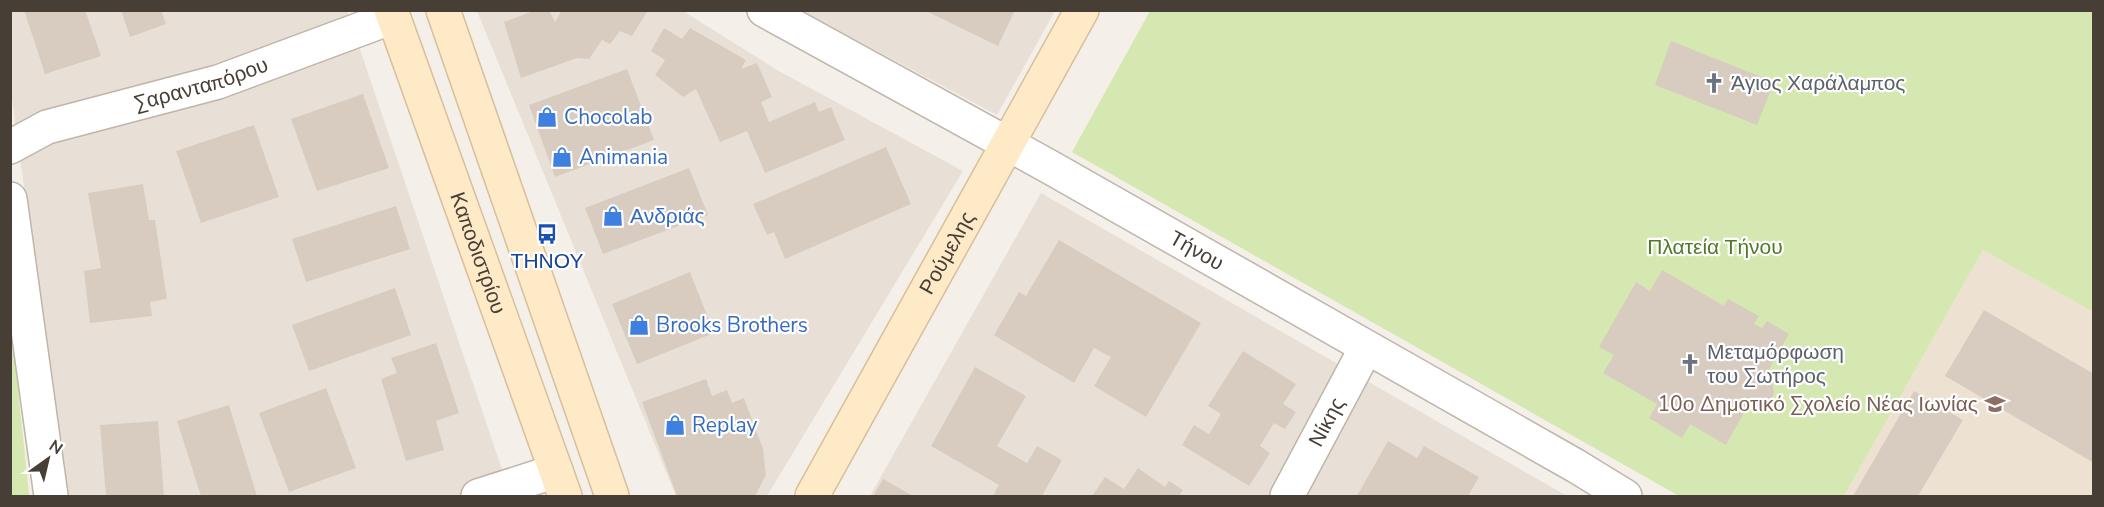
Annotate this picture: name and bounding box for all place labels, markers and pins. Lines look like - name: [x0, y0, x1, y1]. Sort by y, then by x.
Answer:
- place label: Άγιος Χαράλαμπος: [1731, 69, 1905, 97]
- church icon: Άγιος Χαράλαμπος: [1702, 71, 1726, 95]
- place label: Chocolab: [564, 103, 653, 131]
- shop icon: Chocolab: [535, 105, 559, 129]
- place label: Animania: [579, 143, 668, 171]
- shop icon: Animania: [550, 145, 574, 169]
- place label: Ανδριάς: [630, 202, 705, 230]
- shop icon: Ανδριάς: [601, 204, 625, 228]
- bus stop icon: ΤΗΝΟΥ: [535, 222, 559, 246]
- place label: ΤΗΝΟΥ: [511, 247, 583, 275]
- place label: Brooks Brothers: [656, 311, 808, 339]
- shop icon: Brooks Brothers: [627, 313, 651, 337]
- place label: Μεταμόρφωση του Σωτήρος: [1707, 338, 1844, 390]
- church icon: Μεταμόρφωση του Σωτήρος: [1678, 352, 1702, 376]
- place label: 10ο Δημοτικό Σχολείο Νέας Ιωνίας: [1658, 390, 1978, 418]
- school or university icon: 10ο Δημοτικό Σχολείο Νέας Ιωνίας: [1983, 392, 2007, 416]
- place label: Replay: [692, 411, 757, 439]
- shop icon: Replay: [663, 413, 687, 437]

